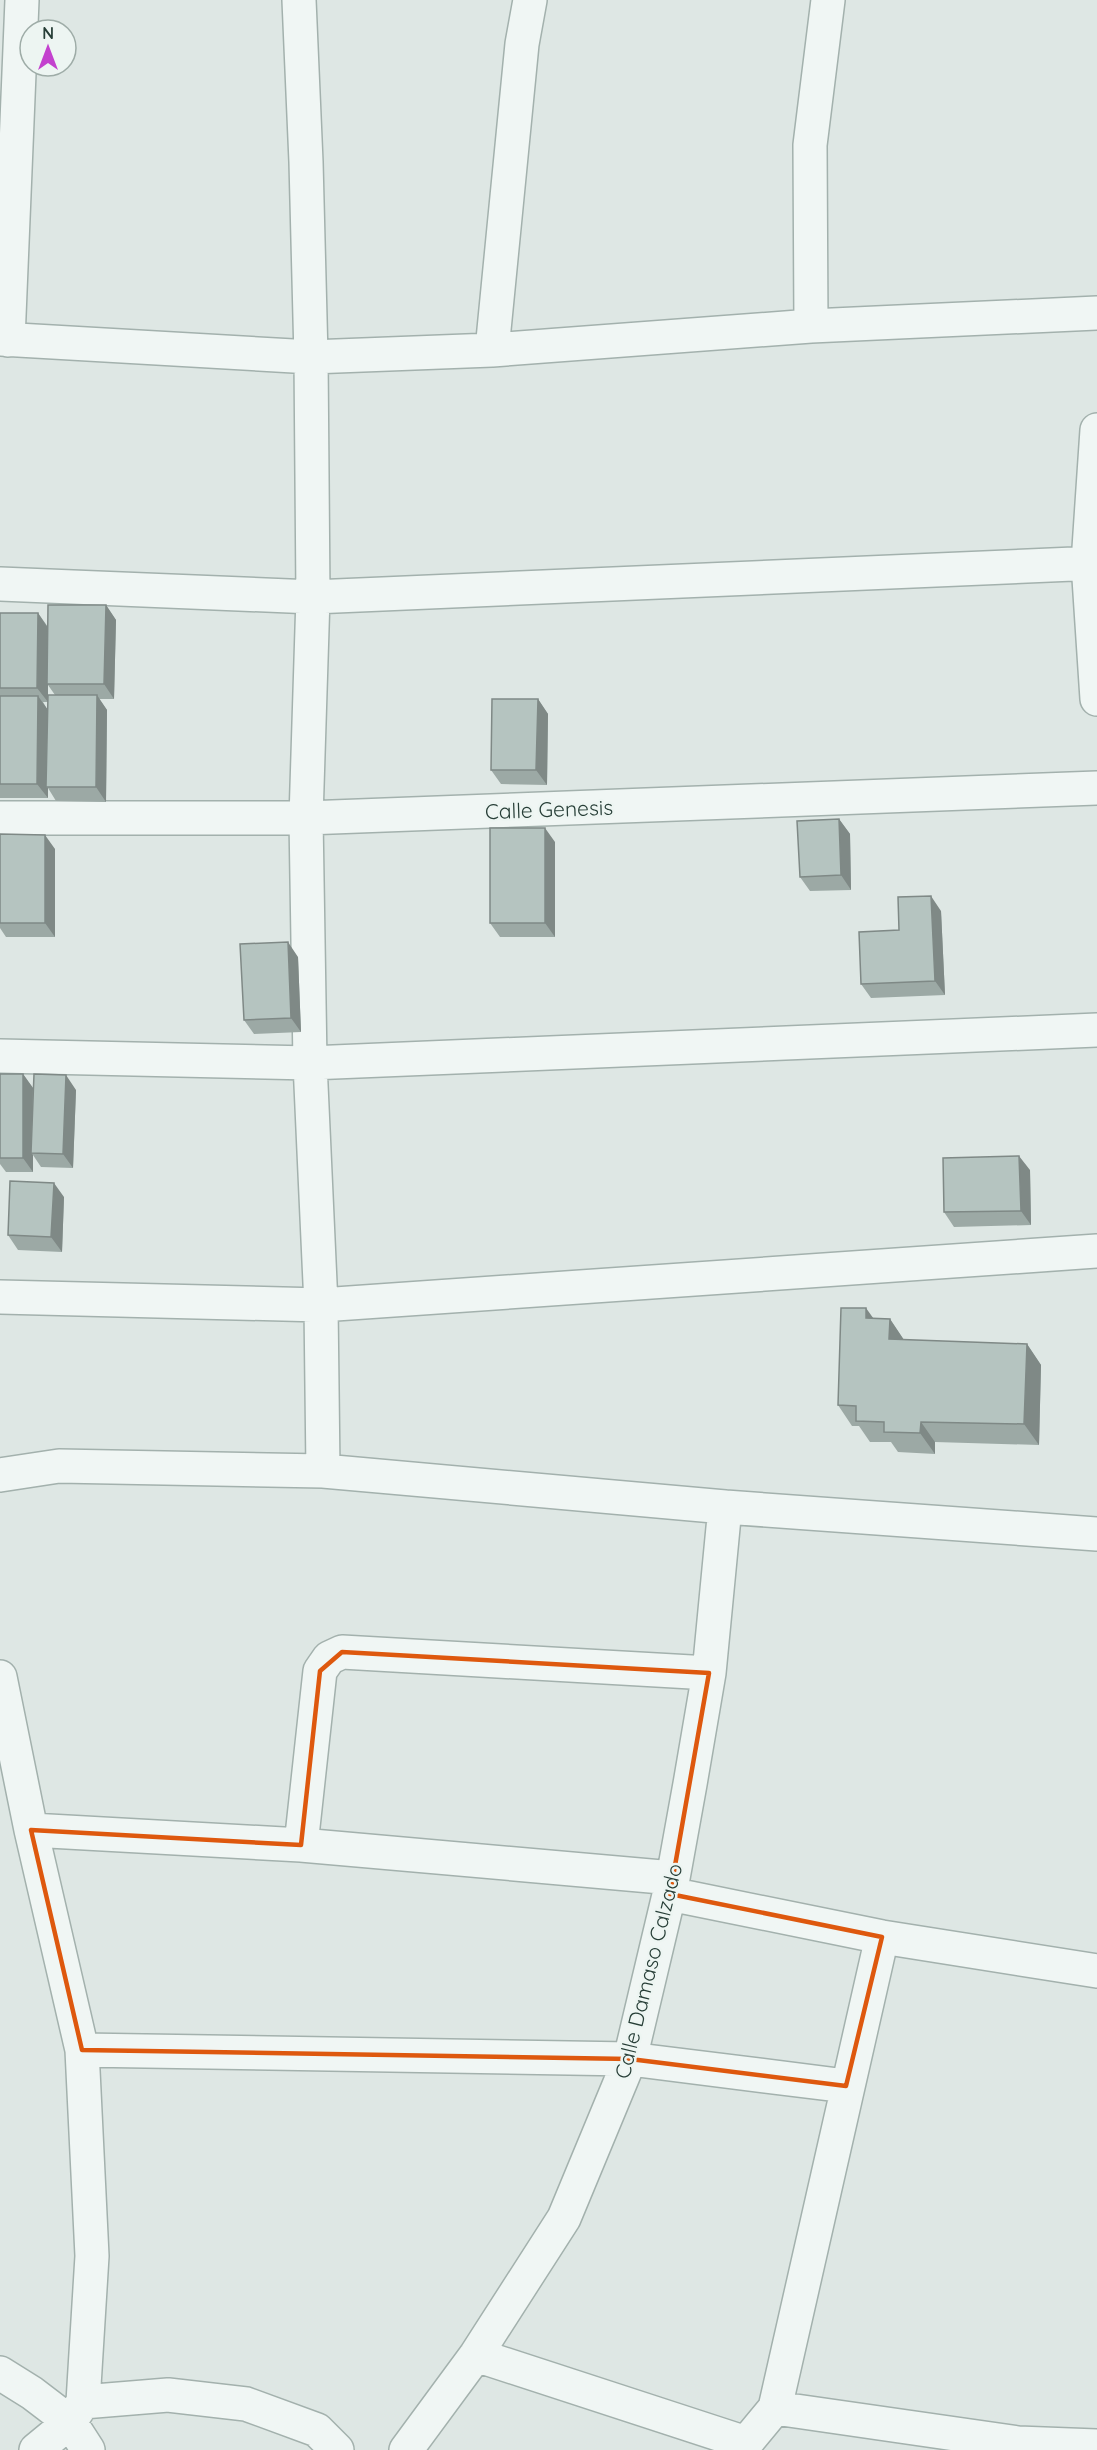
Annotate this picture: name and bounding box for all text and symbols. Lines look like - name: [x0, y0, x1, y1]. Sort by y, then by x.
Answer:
- north arrow: [18, 18, 78, 78]
- text: N: [42, 23, 54, 43]
- street label: Calle Genesis: [485, 794, 613, 824]
- street label: Calle Damaso Calzado: [609, 1861, 687, 2081]

